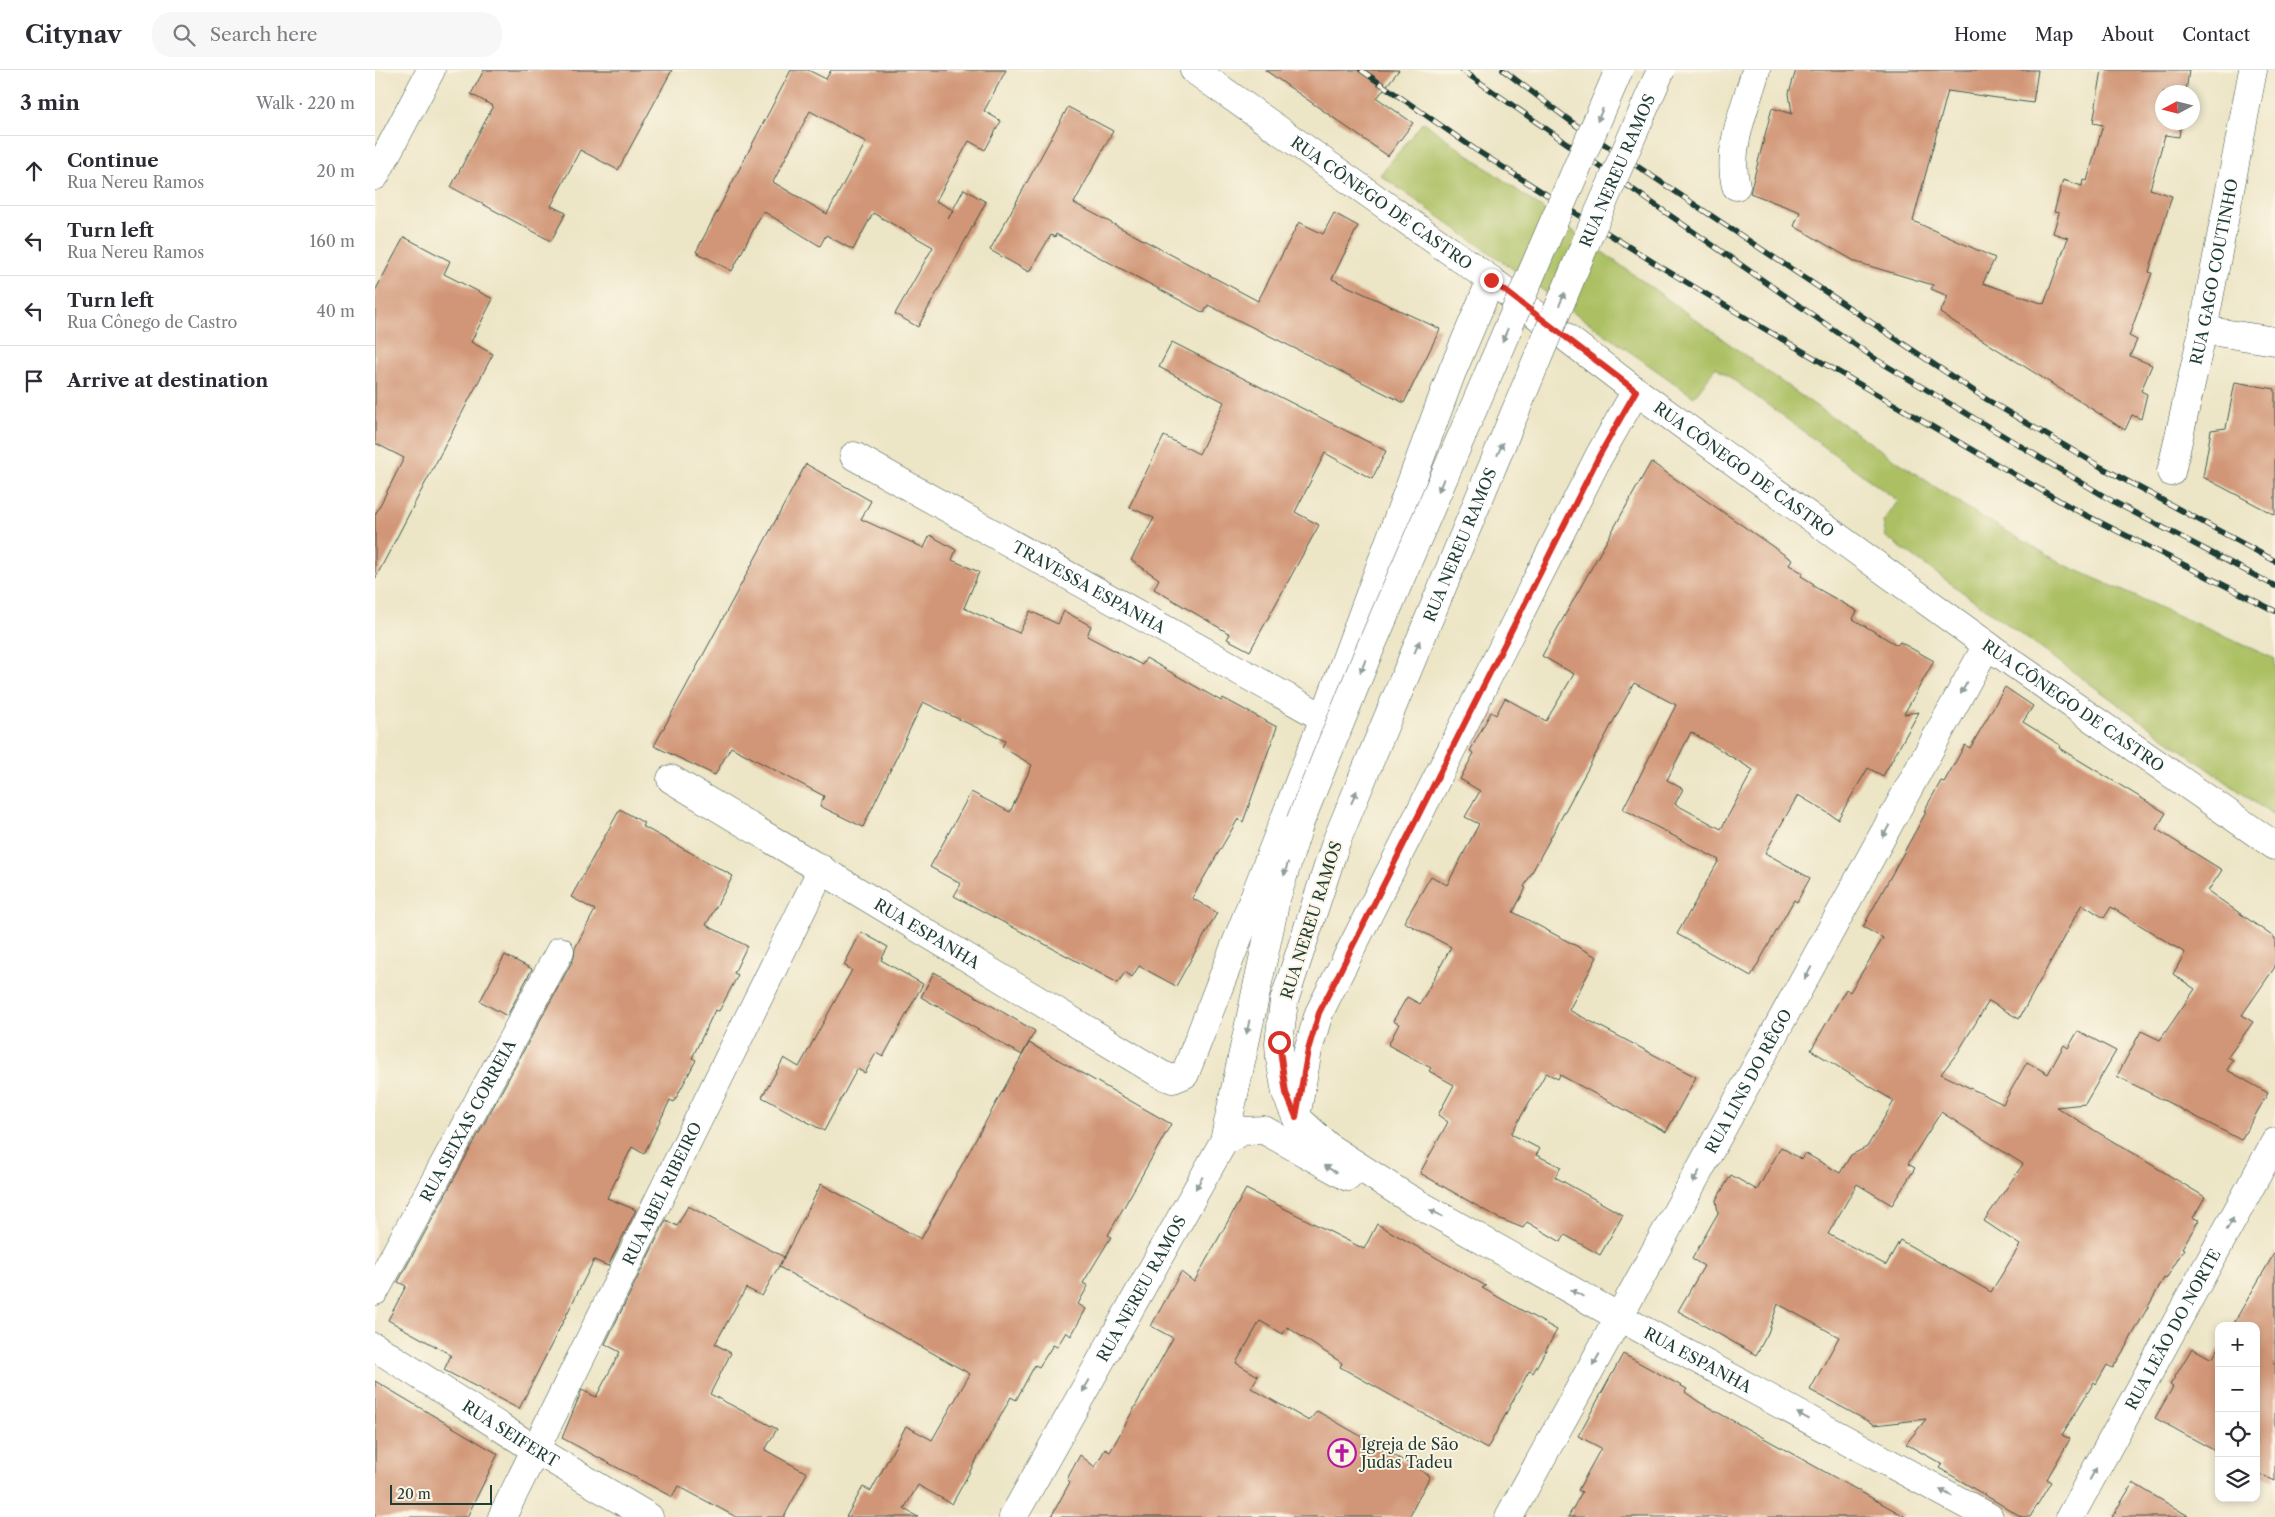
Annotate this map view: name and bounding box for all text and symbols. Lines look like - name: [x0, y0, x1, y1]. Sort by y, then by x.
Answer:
- search box: [152, 12, 502, 57]
- text: Citynav: [25, 20, 122, 49]
- icon: search: [170, 21, 198, 49]
- text: Search here: [210, 23, 317, 46]
- text: Home: [1954, 24, 2007, 46]
- text: Map: [2035, 24, 2073, 46]
- text: About: [2101, 24, 2154, 46]
- text: Contact: [2182, 24, 2250, 46]
- north arrow: [2155, 85, 2200, 130]
- text: 3 min: [20, 90, 80, 115]
- street label: RUA NEREU RAMOS: [1575, 91, 1659, 250]
- text: Walk · 220 m: [256, 93, 355, 113]
- one-way arrow: [1595, 108, 1603, 122]
- street label: RUA CÔNEGO DE CASTRO: [1287, 132, 1476, 274]
- text: Continue: [67, 149, 159, 172]
- icon: ahead: [20, 157, 48, 185]
- text: 20 m: [316, 161, 355, 181]
- text: Rua Nereu Ramos: [67, 172, 204, 192]
- street label: RUA GAGO COUTINHO: [2186, 177, 2242, 367]
- text: Turn left: [67, 219, 154, 242]
- icon: left: [20, 227, 48, 255]
- text: 160 m: [310, 231, 355, 251]
- text: Rua Nereu Ramos: [67, 242, 204, 262]
- route end: [1480, 269, 1503, 292]
- text: Turn left: [67, 289, 154, 312]
- one-way arrow: [1559, 292, 1567, 306]
- icon: left: [20, 297, 48, 325]
- text: 40 m: [316, 301, 355, 321]
- text: Rua Cônego de Castro: [67, 312, 237, 332]
- one-way arrow: [1500, 328, 1508, 342]
- icon: arrive: [20, 367, 48, 395]
- text: Arrive at destination: [67, 369, 268, 392]
- street label: RUA CÔNEGO DE CASTRO: [1650, 397, 1838, 541]
- one-way arrow: [1496, 442, 1504, 456]
- street label: RUA NEREU RAMOS: [1419, 465, 1501, 625]
- one-way arrow: [1436, 478, 1444, 492]
- street label: TRAVESSA ESPANHA: [1009, 536, 1170, 638]
- street label: RUA CÔNEGO DE CASTRO: [1978, 635, 2168, 776]
- one-way arrow: [1413, 639, 1421, 654]
- one-way arrow: [1359, 659, 1367, 674]
- one-way arrow: [1960, 681, 1968, 695]
- one-way arrow: [1351, 790, 1359, 804]
- one-way arrow: [1882, 823, 1890, 838]
- street label: RUA NEREU RAMOS: [1276, 839, 1346, 1001]
- one-way arrow: [1281, 861, 1289, 876]
- street label: RUA ESPANHA: [871, 894, 985, 973]
- one-way arrow: [1804, 966, 1812, 980]
- street label: RUA LINS DO RÊGO: [1701, 1005, 1796, 1157]
- one-way arrow: [1244, 1019, 1252, 1034]
- route start: [1268, 1031, 1291, 1054]
- street label: RUA SEIXAS CORREIA: [416, 1035, 520, 1205]
- street label: RUA ABEL RIBEIRO: [618, 1118, 706, 1268]
- one-way arrow: [1322, 1165, 1337, 1173]
- one-way arrow: [1692, 1170, 1700, 1184]
- one-way arrow: [1195, 1176, 1204, 1190]
- one-way arrow: [1429, 1208, 1443, 1217]
- street label: RUA NEREU RAMOS: [1092, 1212, 1190, 1365]
- one-way arrow: [2226, 1217, 2234, 1232]
- street label: RUA LEÃO DO NORTE: [2121, 1245, 2225, 1413]
- one-way arrow: [1570, 1289, 1585, 1297]
- street label: RUA ESPANHA: [1640, 1322, 1756, 1398]
- map controls: [2215, 1322, 2260, 1502]
- button: +: [2215, 1322, 2260, 1367]
- one-way arrow: [1592, 1353, 1600, 1367]
- button: −: [2215, 1367, 2260, 1412]
- one-way arrow: [1081, 1379, 1090, 1392]
- street label: RUA SEIFERT: [459, 1396, 563, 1471]
- one-way arrow: [1796, 1412, 1810, 1420]
- button: locate: [2215, 1412, 2260, 1457]
- place label: Igreja de São Judas Tadeu: [1358, 1434, 1459, 1472]
- church icon: Igreja de São Judas Tadeu: [1327, 1438, 1357, 1468]
- button: layers: [2215, 1457, 2260, 1502]
- one-way arrow: [2089, 1467, 2097, 1482]
- scale bar: [390, 1482, 493, 1505]
- text: 20 m: [397, 1485, 431, 1503]
- one-way arrow: [1939, 1489, 1953, 1497]

